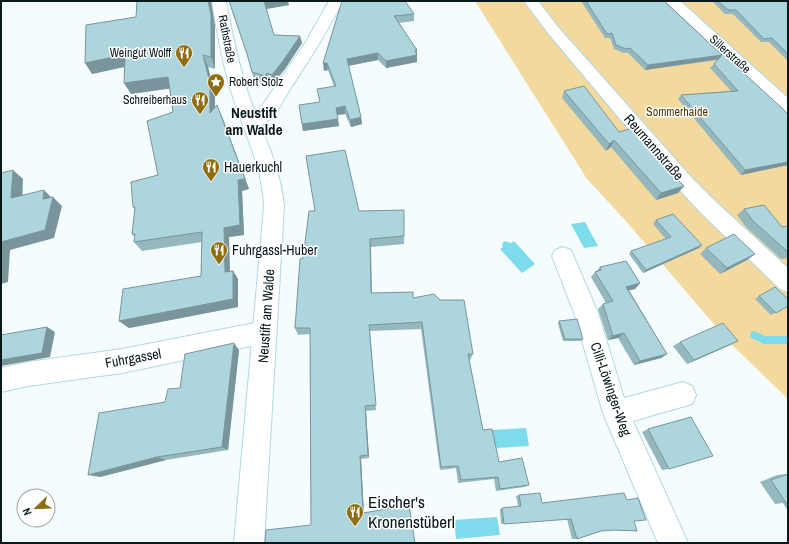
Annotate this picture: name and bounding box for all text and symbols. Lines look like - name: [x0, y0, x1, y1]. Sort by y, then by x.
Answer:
- street label: Rathstraße: [215, 14, 239, 64]
- street label: Sillerstraße: [706, 31, 754, 77]
- restaurant icon: Weingut Wolff: [174, 43, 194, 68]
- place label: Weingut Wolff: [110, 45, 172, 61]
- place icon: Robert Stolz: [206, 72, 226, 97]
- place label: Robert Stolz: [229, 74, 283, 90]
- restaurant icon: Schreiberhaus: [190, 90, 210, 115]
- place label: Schreiberhaus: [123, 92, 187, 108]
- district label: Neustift am Walde: [226, 102, 283, 140]
- park label: Sommerhaide: [646, 104, 708, 120]
- street label: Reumannstraße: [620, 110, 688, 184]
- restaurant icon: Hauerkuchl: [201, 157, 221, 182]
- place label: Hauerkuchl: [224, 158, 282, 176]
- restaurant icon: Fuhrgassl-Huber: [209, 240, 229, 265]
- place label: Fuhrgassl-Huber: [232, 241, 318, 259]
- street label: Neustift am Walde: [254, 268, 278, 364]
- street label: Cilli-Löwinger-Weg: [587, 340, 636, 439]
- street label: Fuhrgassel: [103, 344, 163, 372]
- north arrow: [16, 488, 56, 528]
- place label: Eischer's Kronenstüberl: [368, 490, 455, 533]
- restaurant icon: Eischer's Kronenstüberl: [345, 502, 365, 527]
- text: N: [19, 506, 35, 518]

